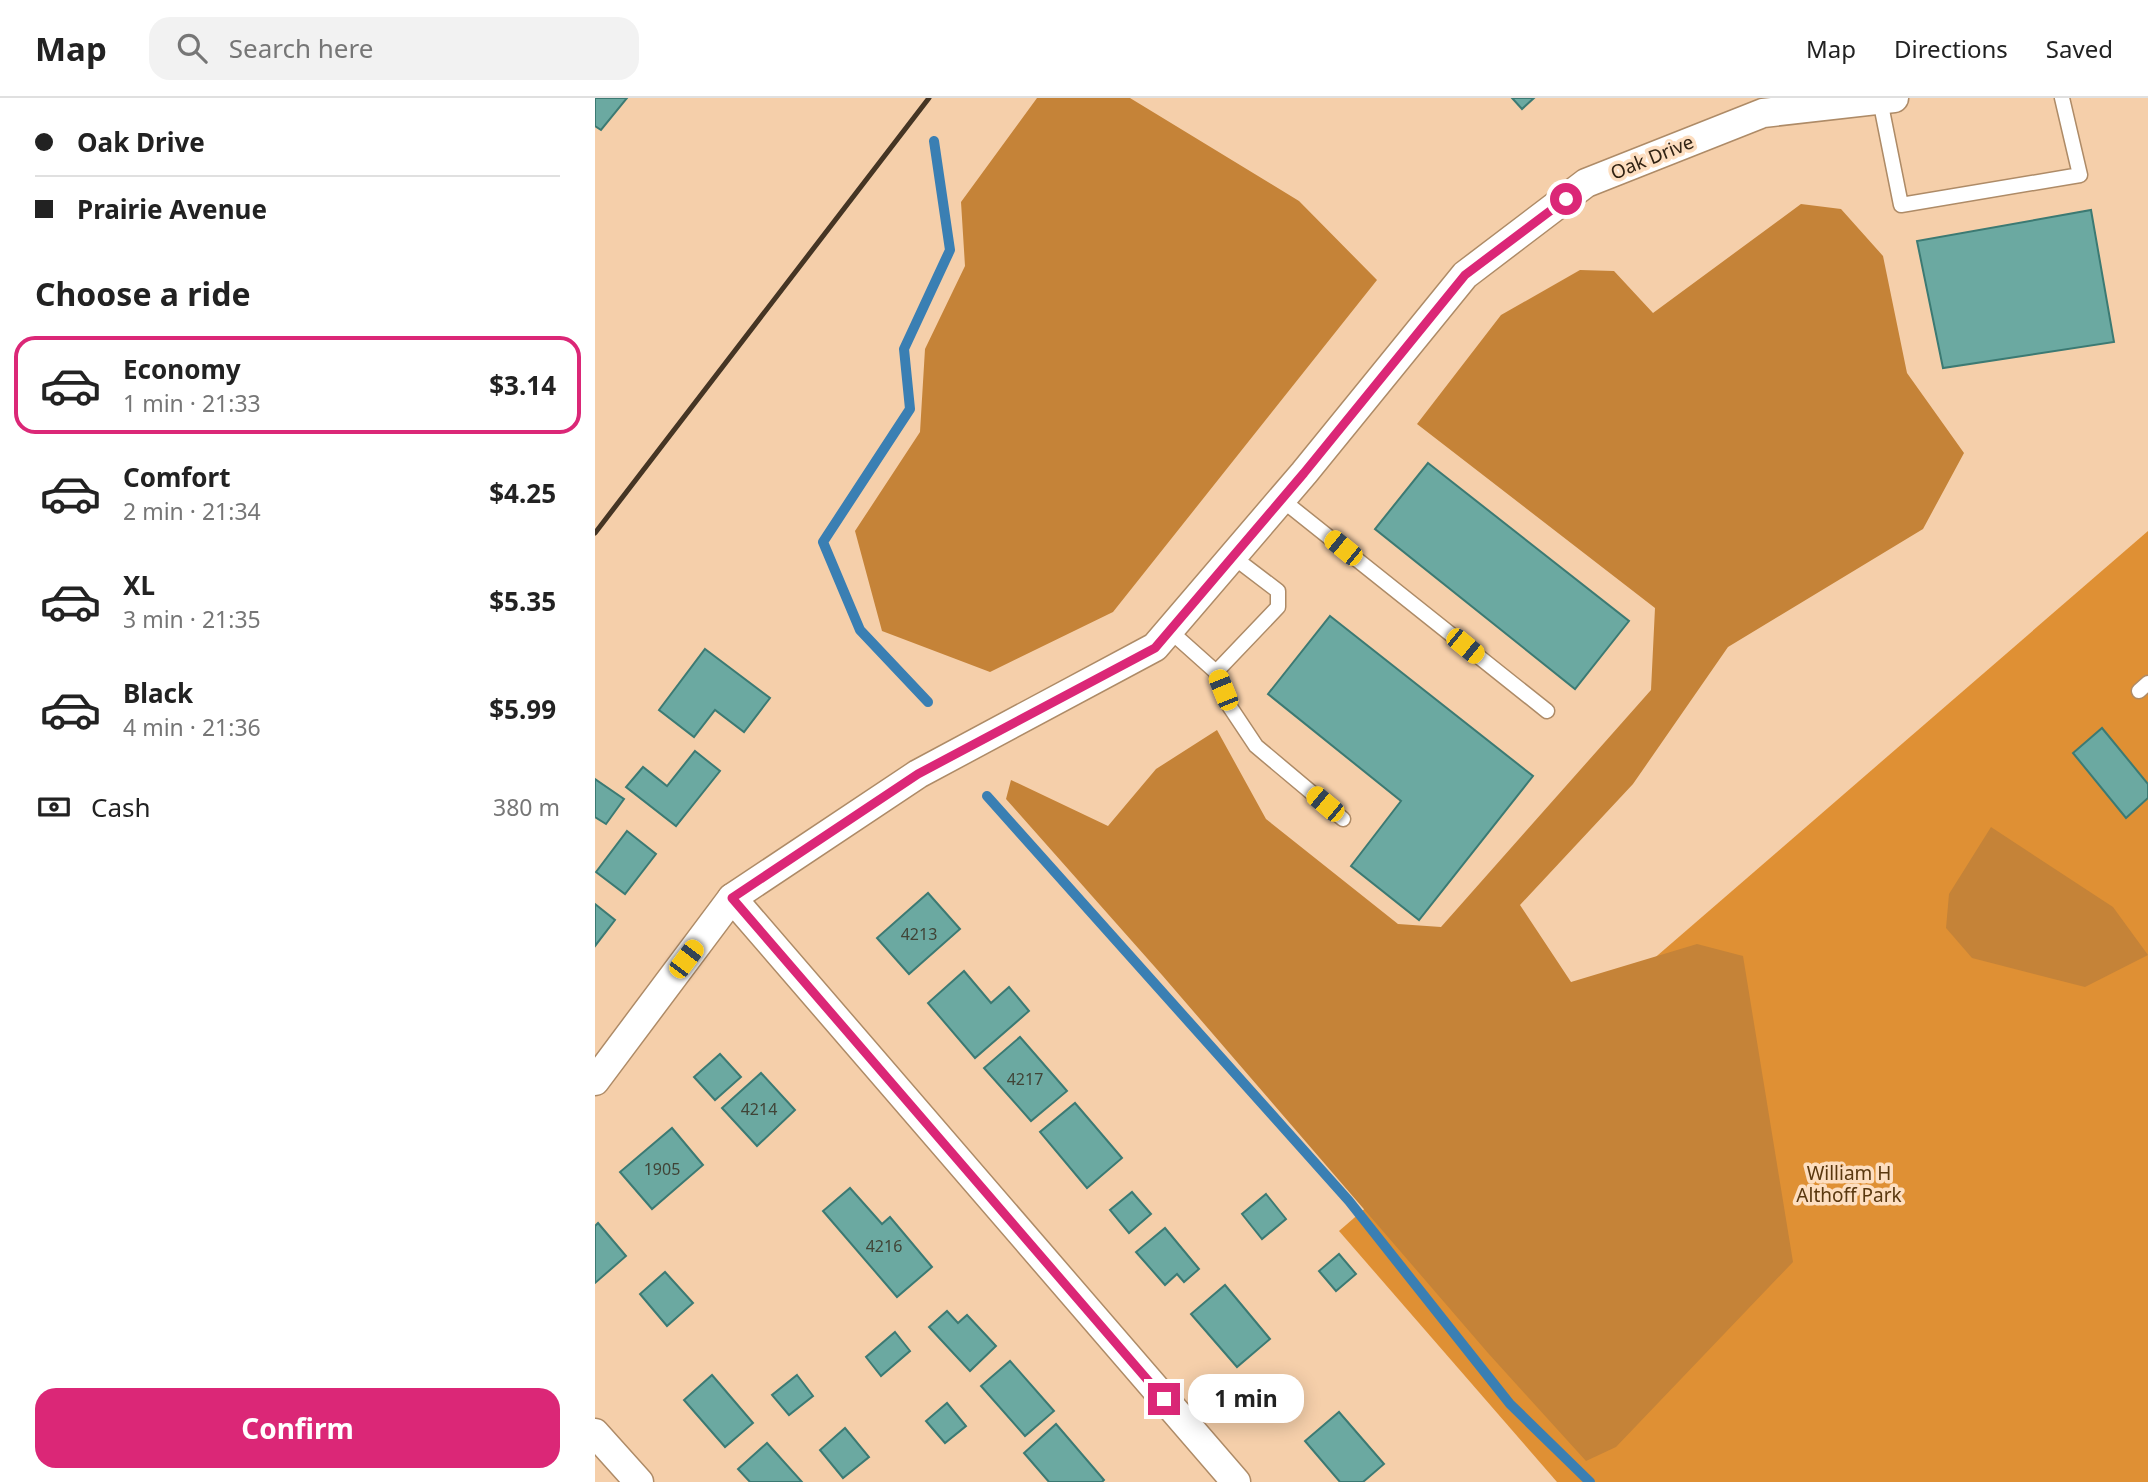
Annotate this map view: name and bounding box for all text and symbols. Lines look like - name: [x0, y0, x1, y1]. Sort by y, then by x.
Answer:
- search box: [149, 17, 639, 80]
- text: Map: [35, 26, 107, 71]
- icon: search: [173, 29, 211, 67]
- text: Search here: [229, 30, 373, 66]
- text: Map: [1806, 32, 1856, 65]
- text: Directions: [1894, 32, 2008, 65]
- text: Saved: [2046, 32, 2113, 65]
- text: Oak Drive: [77, 124, 205, 160]
- street label: Oak Drive: [1607, 129, 1697, 185]
- route start: [1550, 183, 1582, 215]
- text: Prairie Avenue: [77, 191, 267, 227]
- text: Choose a ride: [35, 272, 251, 315]
- text: Economy: [123, 351, 241, 387]
- icon: car: [39, 354, 102, 417]
- text: $3.14: [489, 367, 556, 403]
- text: 1 min · 21:33: [123, 387, 261, 419]
- text: Comfort: [123, 459, 231, 495]
- icon: car: [39, 462, 102, 525]
- text: $4.25: [489, 475, 556, 511]
- text: 2 min · 21:34: [123, 495, 261, 527]
- car: [1321, 527, 1366, 569]
- text: XL: [123, 567, 155, 603]
- icon: car: [39, 570, 102, 633]
- text: $5.35: [489, 583, 556, 619]
- text: 3 min · 21:35: [123, 603, 261, 635]
- car: [1443, 625, 1488, 667]
- car: [1206, 667, 1241, 713]
- text: Black: [123, 675, 193, 711]
- icon: car: [39, 678, 102, 741]
- text: $5.99: [489, 691, 556, 727]
- text: 4 min · 21:36: [123, 711, 261, 743]
- car: [1303, 782, 1348, 826]
- icon: cash: [35, 788, 73, 826]
- text: Cash: [91, 789, 151, 825]
- text: 380 m: [493, 791, 560, 823]
- house number: 4213: [901, 923, 937, 945]
- car: [665, 936, 708, 982]
- house number: 4217: [1007, 1068, 1043, 1090]
- house number: 4214: [741, 1098, 777, 1120]
- house number: 1905: [644, 1158, 680, 1180]
- park label: William H Althoff Park: [1796, 1160, 1902, 1208]
- house number: 4216: [866, 1235, 902, 1257]
- callout: 1 min: [1189, 1374, 1304, 1424]
- text: 1 min: [1214, 1382, 1278, 1414]
- route end: [1148, 1383, 1180, 1415]
- button: Confirm: [35, 1388, 560, 1468]

